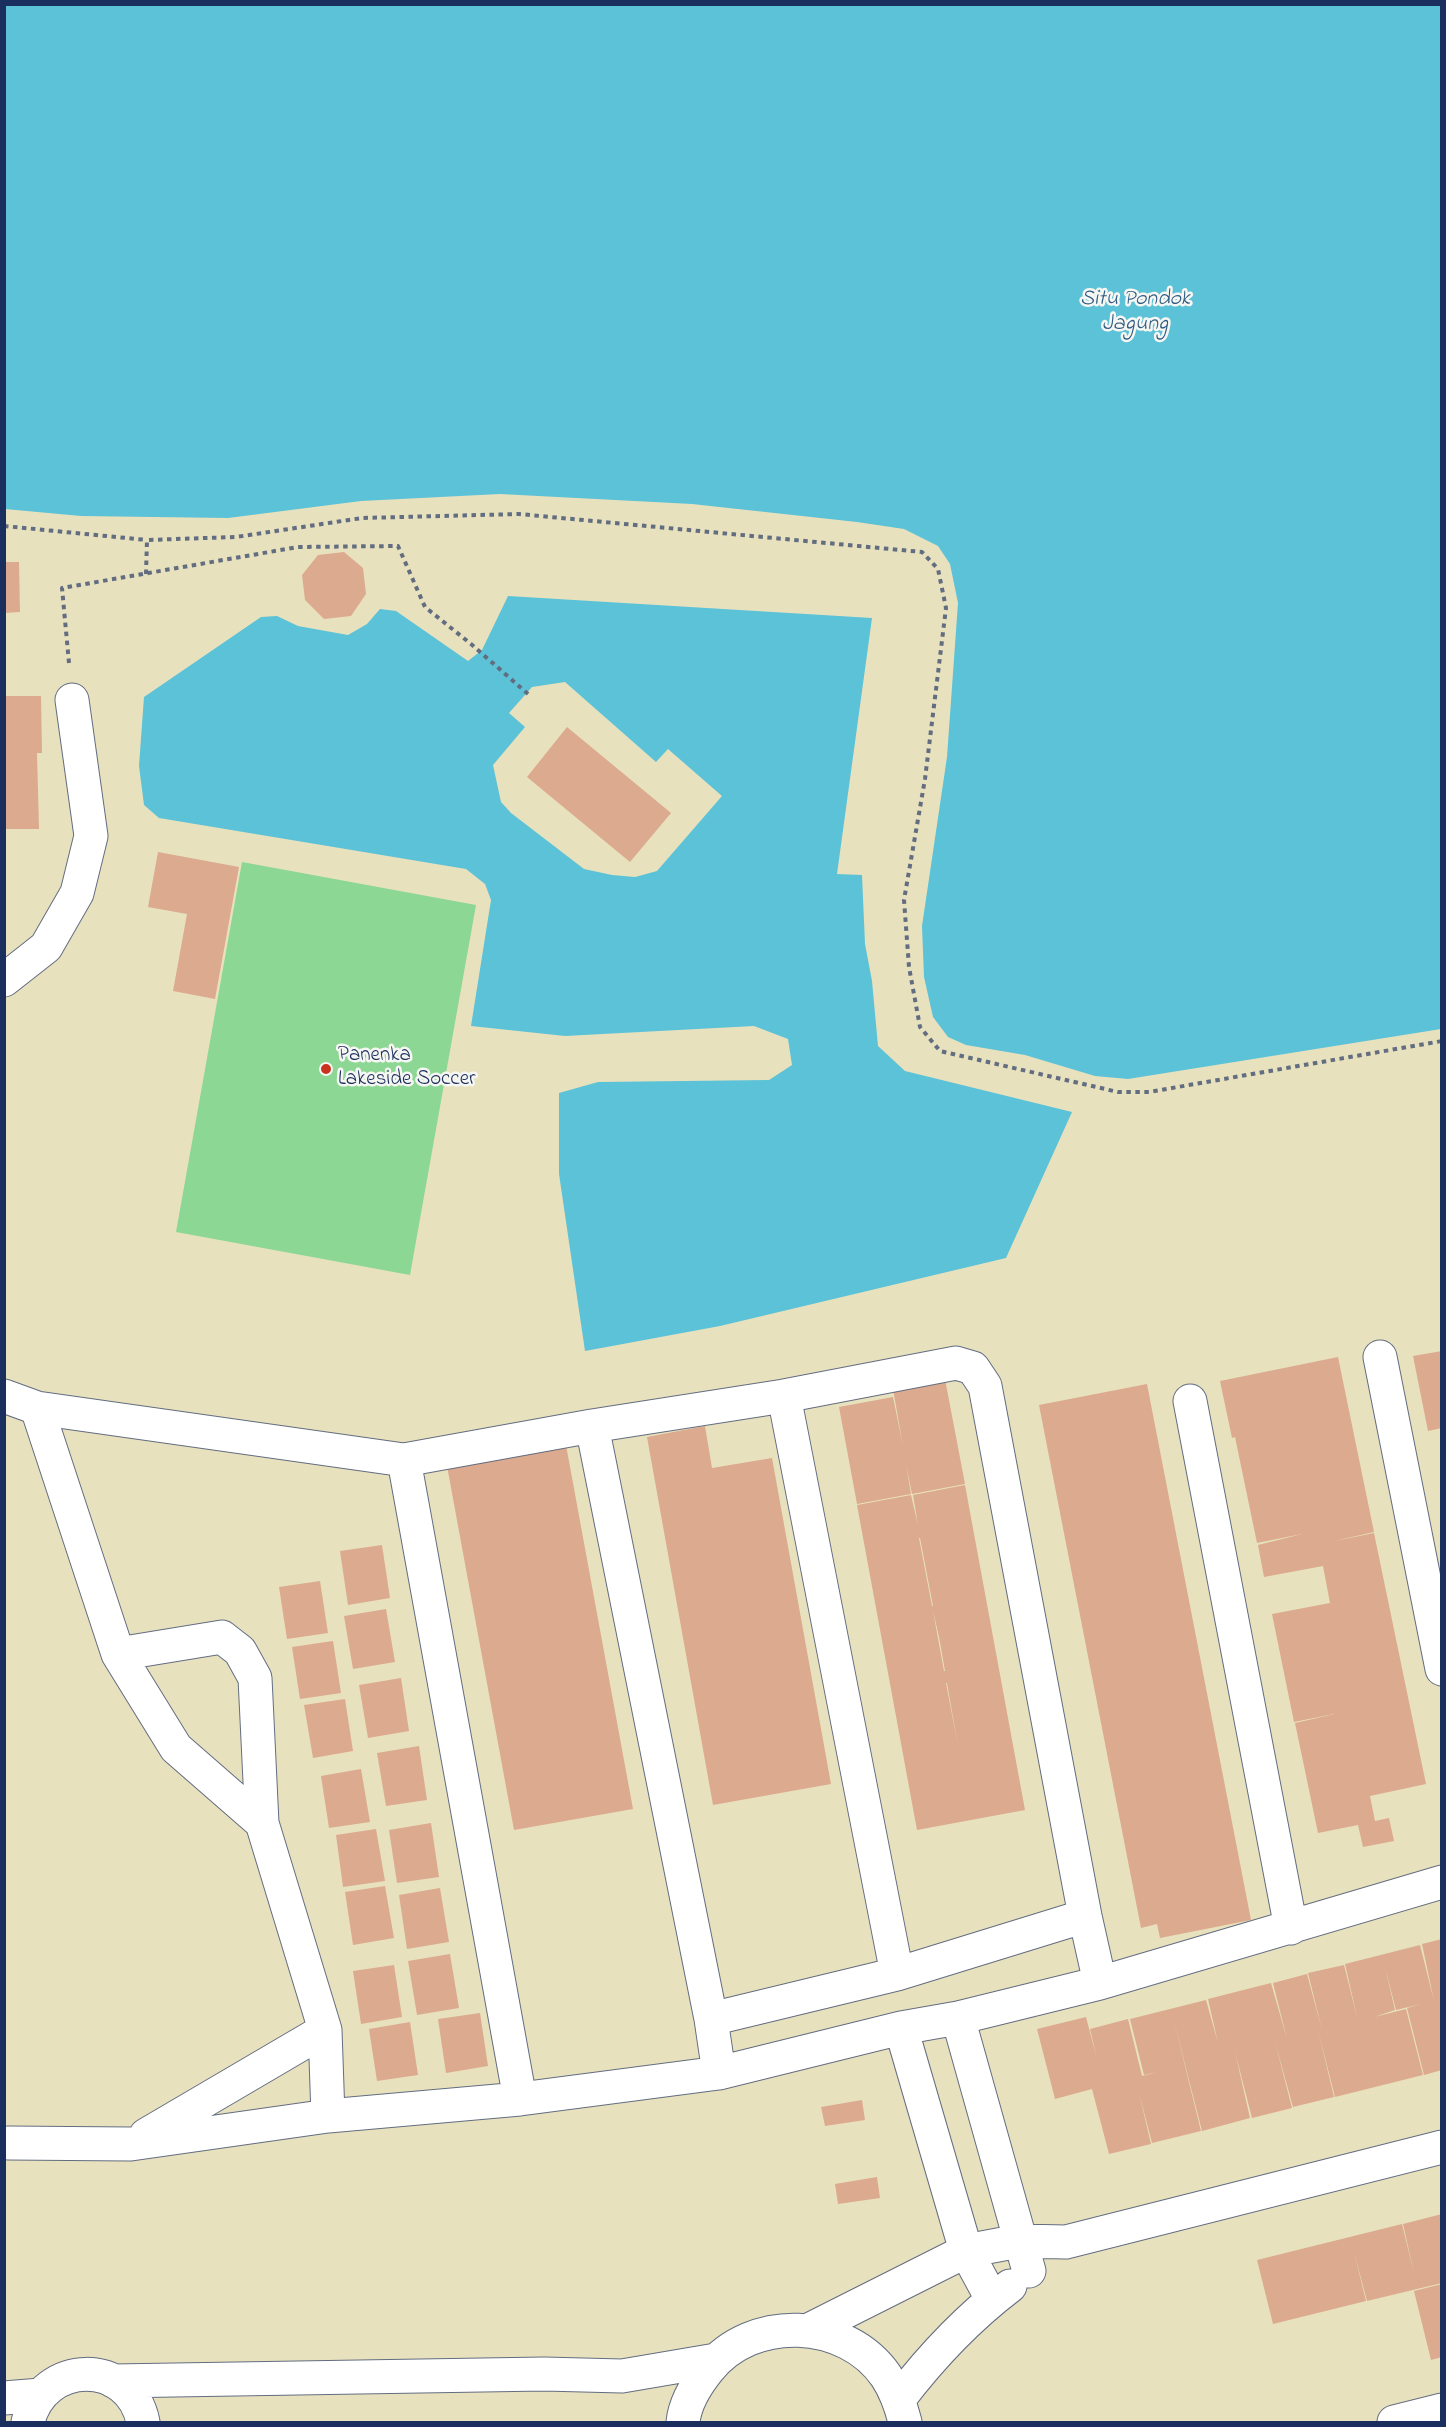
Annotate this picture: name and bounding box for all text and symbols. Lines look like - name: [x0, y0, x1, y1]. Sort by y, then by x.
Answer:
- water label: Situ Pondok Jagung: [1080, 287, 1190, 338]
- place label: Panenka Lakeside Soccer: [338, 1044, 476, 1094]
- marker: Panenka Lakeside Soccer: [319, 1062, 333, 1076]

